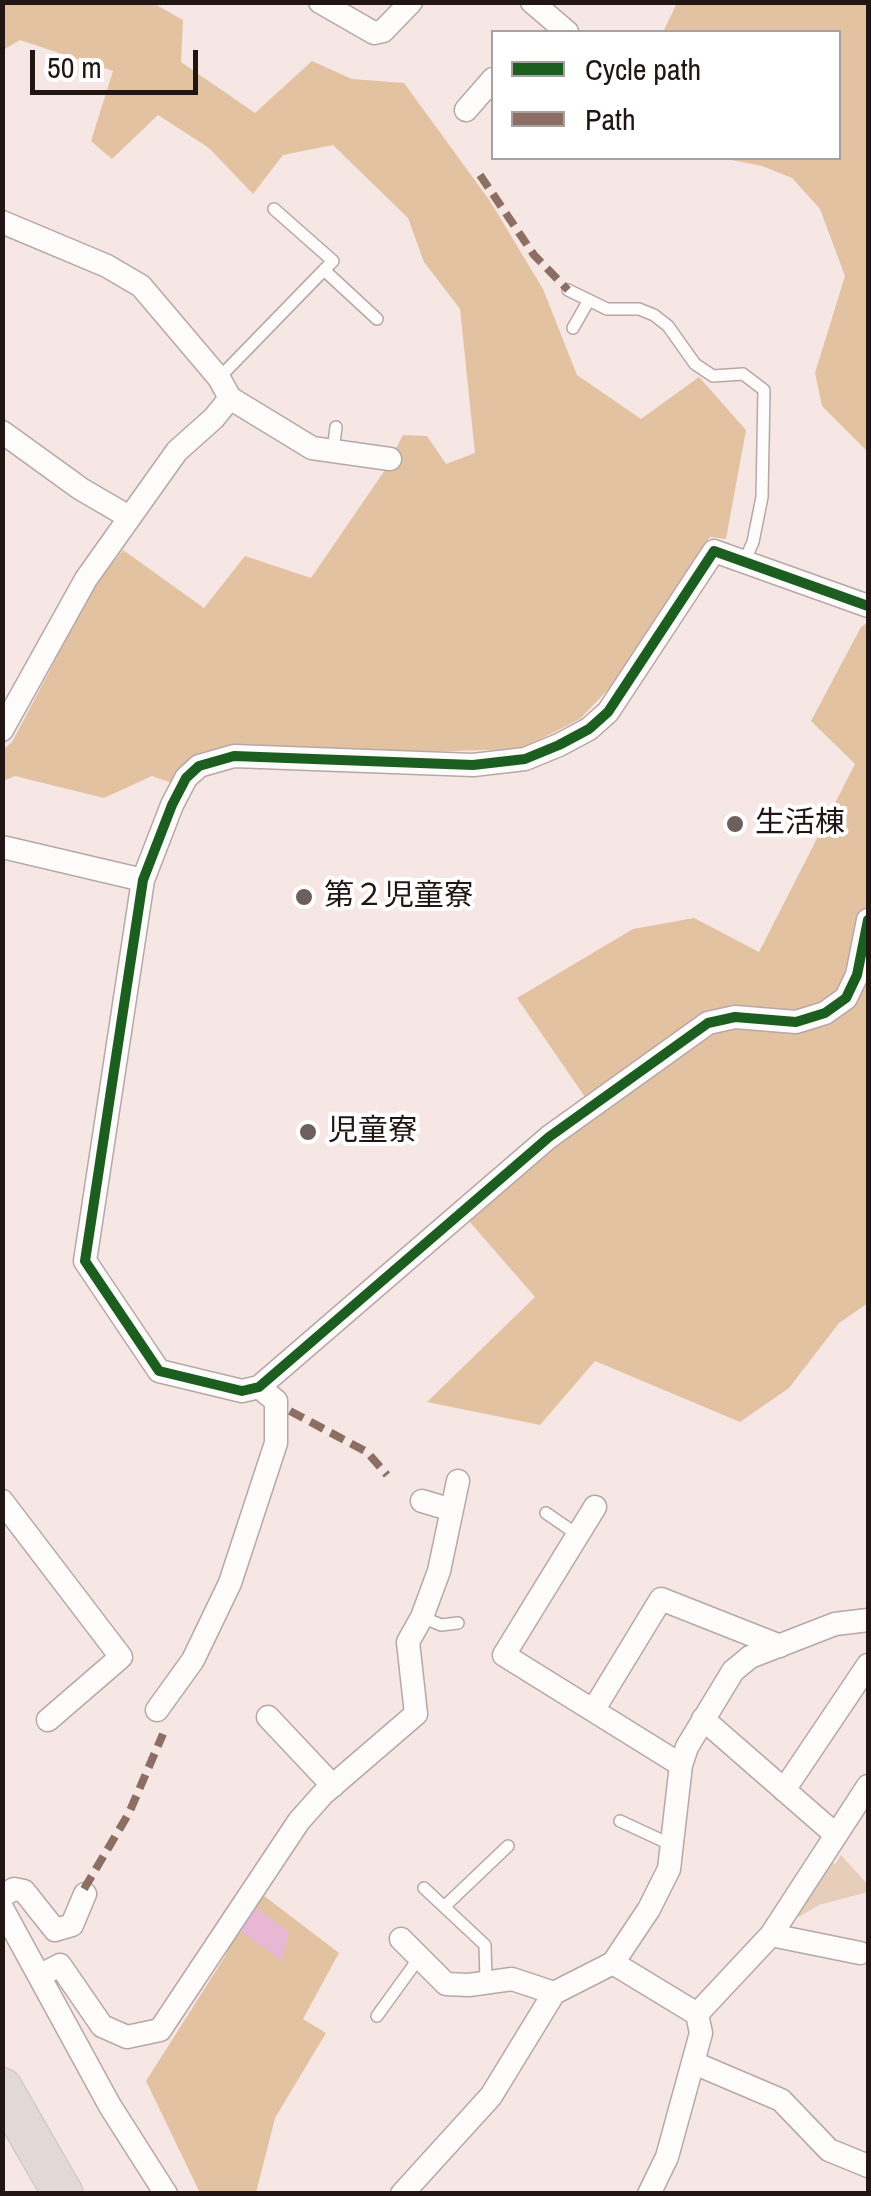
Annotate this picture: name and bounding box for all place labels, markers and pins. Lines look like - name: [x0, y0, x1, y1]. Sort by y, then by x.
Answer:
- place label: 生活棟: [755, 806, 845, 842]
- marker: 生活棟: [724, 813, 746, 835]
- place label: 第２児童寮: [324, 879, 474, 915]
- marker: 第２児童寮: [293, 886, 315, 908]
- place label: 児童寮: [328, 1114, 418, 1150]
- marker: 児童寮: [297, 1121, 319, 1143]

